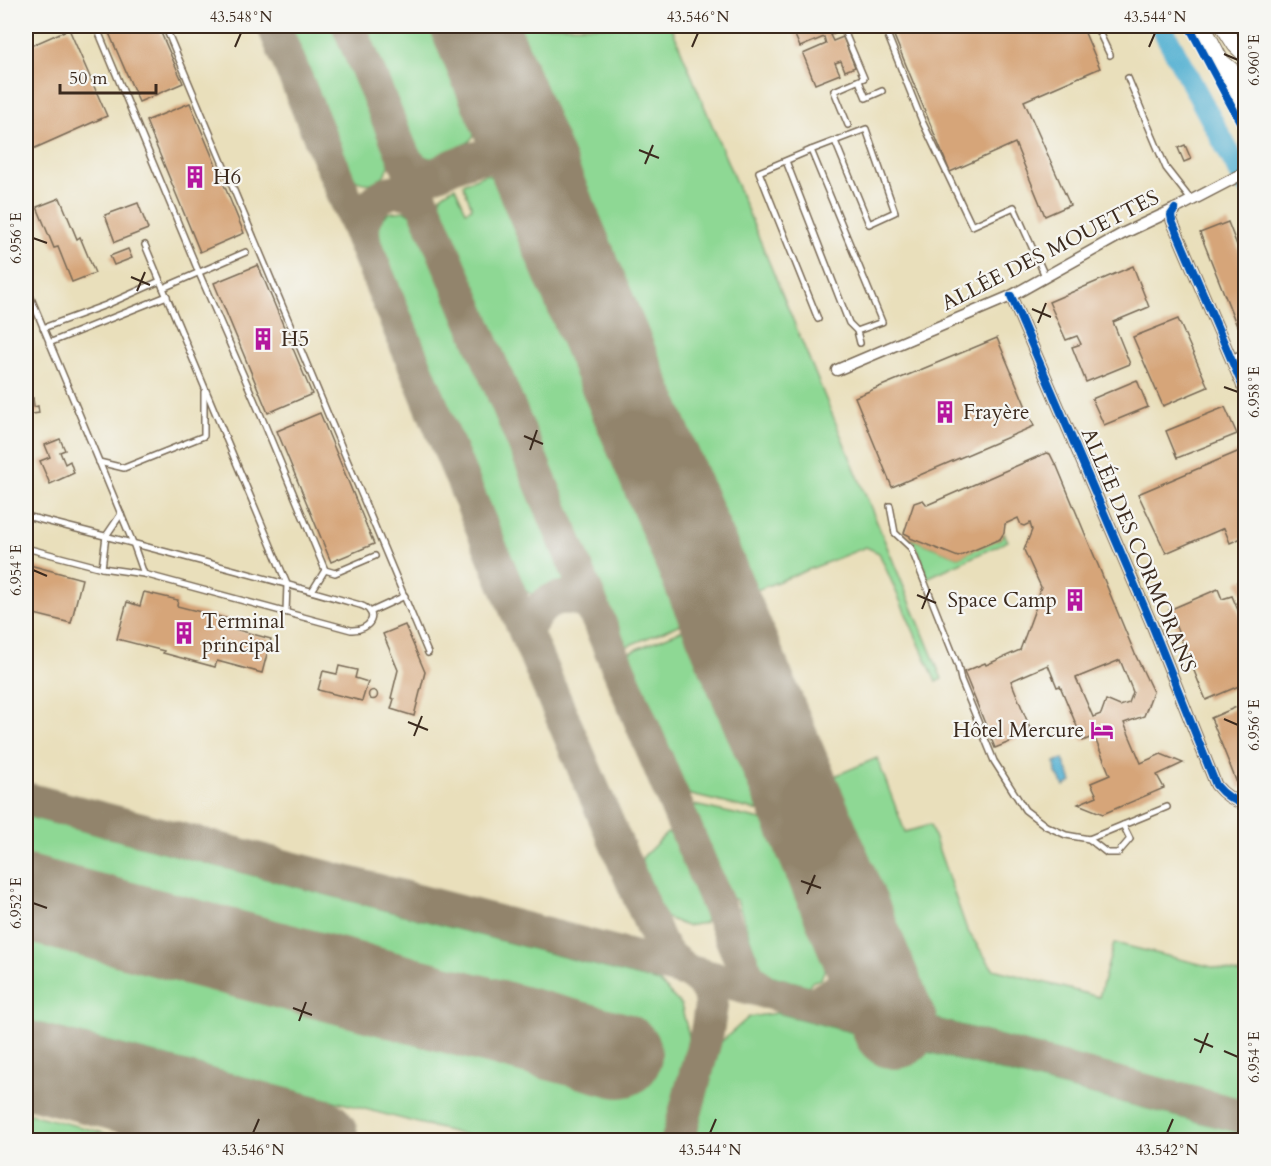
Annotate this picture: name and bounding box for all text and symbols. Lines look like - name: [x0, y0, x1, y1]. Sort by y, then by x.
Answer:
- text: 43.548°N: [210, 7, 273, 27]
- text: 43.546°N: [667, 7, 730, 27]
- text: 43.544°N: [1124, 7, 1187, 27]
- text: 6.960°E: [1244, 34, 1264, 86]
- scale bar: [60, 57, 156, 95]
- text: 50 m: [69, 66, 108, 91]
- place label: H6: [213, 163, 241, 192]
- building icon: H6: [182, 164, 208, 190]
- street label: ALLÉE DES MOUETTES: [937, 183, 1164, 318]
- text: 6.956°E: [6, 212, 26, 264]
- place label: H5: [281, 325, 309, 354]
- building icon: H5: [250, 326, 276, 352]
- text: 6.958°E: [1244, 366, 1264, 418]
- place label: Frayère: [963, 398, 1030, 427]
- building icon: Frayère: [932, 399, 958, 425]
- street label: ALLÉE DES CORMORANS: [1074, 424, 1203, 677]
- text: 6.954°E: [6, 544, 26, 596]
- place label: Space Camp: [947, 586, 1057, 615]
- building icon: Space Camp: [1062, 587, 1088, 613]
- place label: Terminal principal: [202, 607, 285, 660]
- building icon: Terminal principal: [171, 620, 197, 646]
- text: 6.956°E: [1244, 699, 1264, 751]
- place label: Hôtel Mercure: [953, 716, 1084, 745]
- hotel icon: Hôtel Mercure: [1089, 717, 1115, 743]
- text: 6.952°E: [6, 877, 26, 929]
- text: 6.954°E: [1244, 1031, 1264, 1083]
- text: 43.546°N: [222, 1140, 285, 1160]
- text: 43.544°N: [679, 1140, 742, 1160]
- text: 43.542°N: [1136, 1140, 1199, 1160]

